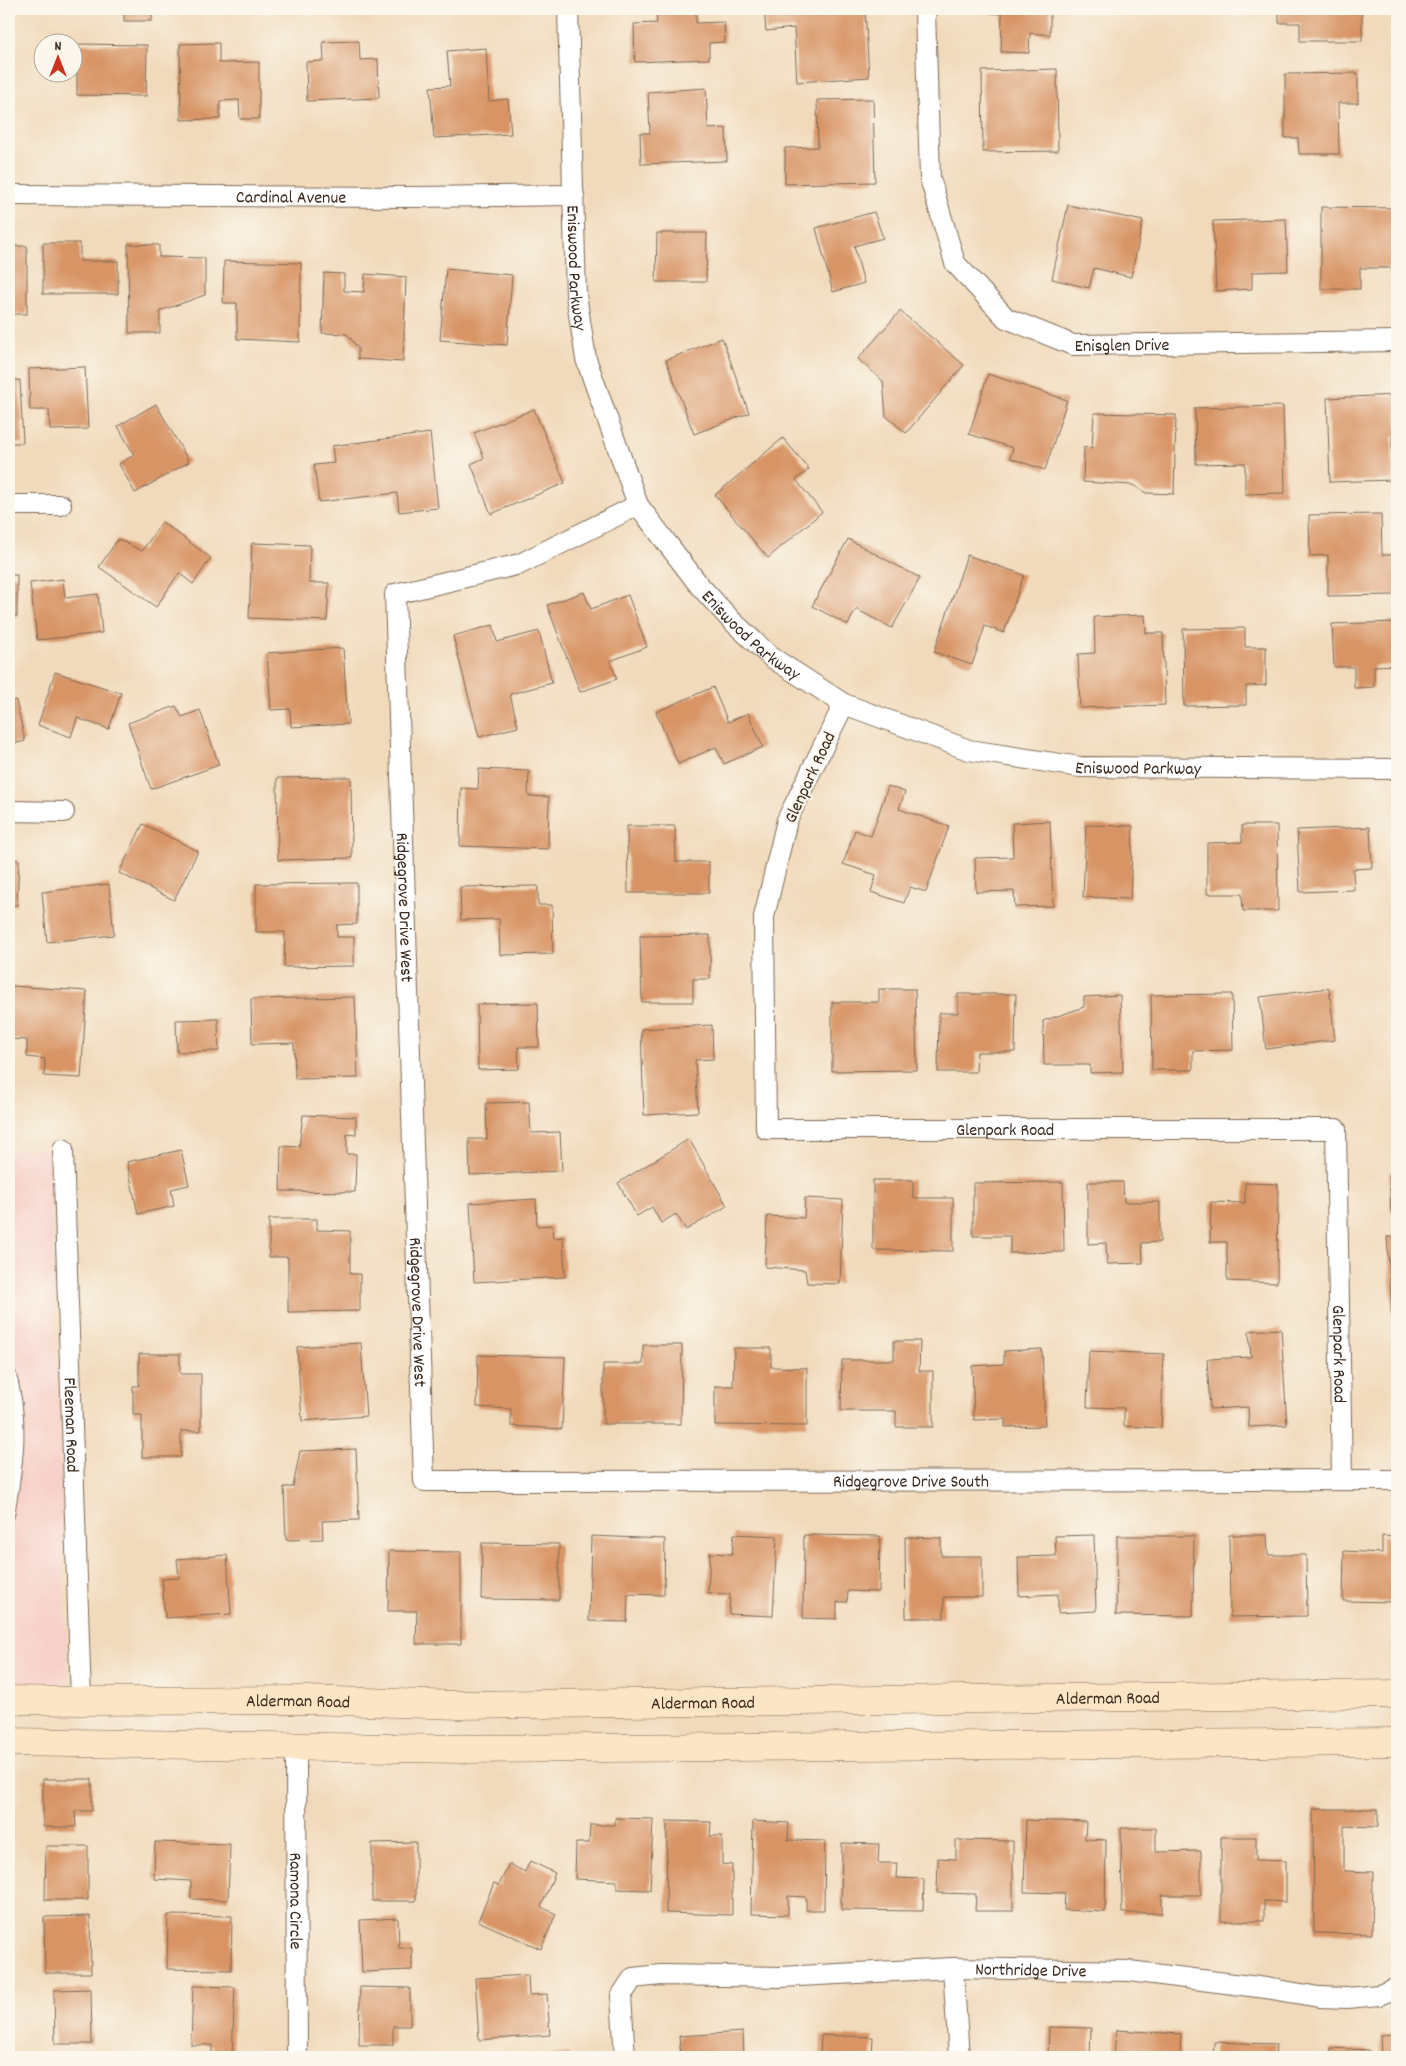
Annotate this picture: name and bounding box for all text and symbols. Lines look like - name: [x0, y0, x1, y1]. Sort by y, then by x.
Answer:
- north arrow: [32, 32, 82, 82]
- text: N: [55, 37, 62, 57]
- street label: Cardinal Avenue: [236, 186, 346, 212]
- street label: Eniswood Parkway: [558, 205, 592, 333]
- street label: Enisglen Drive: [1075, 334, 1170, 360]
- street label: Eniswood Parkway: [694, 585, 805, 688]
- street label: Glenpark Road: [779, 728, 843, 828]
- street label: Eniswood Parkway: [1073, 756, 1202, 783]
- street label: Ridgegrove Drive West: [388, 832, 418, 983]
- street label: Glenpark Road: [956, 1119, 1054, 1144]
- street label: Ridgegrove Drive West: [401, 1237, 431, 1388]
- street label: Glenpark Road: [1324, 1305, 1351, 1403]
- street label: Fleeman Road: [55, 1377, 84, 1473]
- street label: Ridgegrove Drive South: [833, 1470, 989, 1496]
- street label: Alderman Road: [1056, 1687, 1160, 1713]
- street label: Alderman Road: [246, 1690, 350, 1716]
- street label: Alderman Road: [651, 1692, 755, 1718]
- street label: Ramona Circle: [281, 1853, 307, 1950]
- street label: Northridge Drive: [975, 1958, 1087, 1985]

